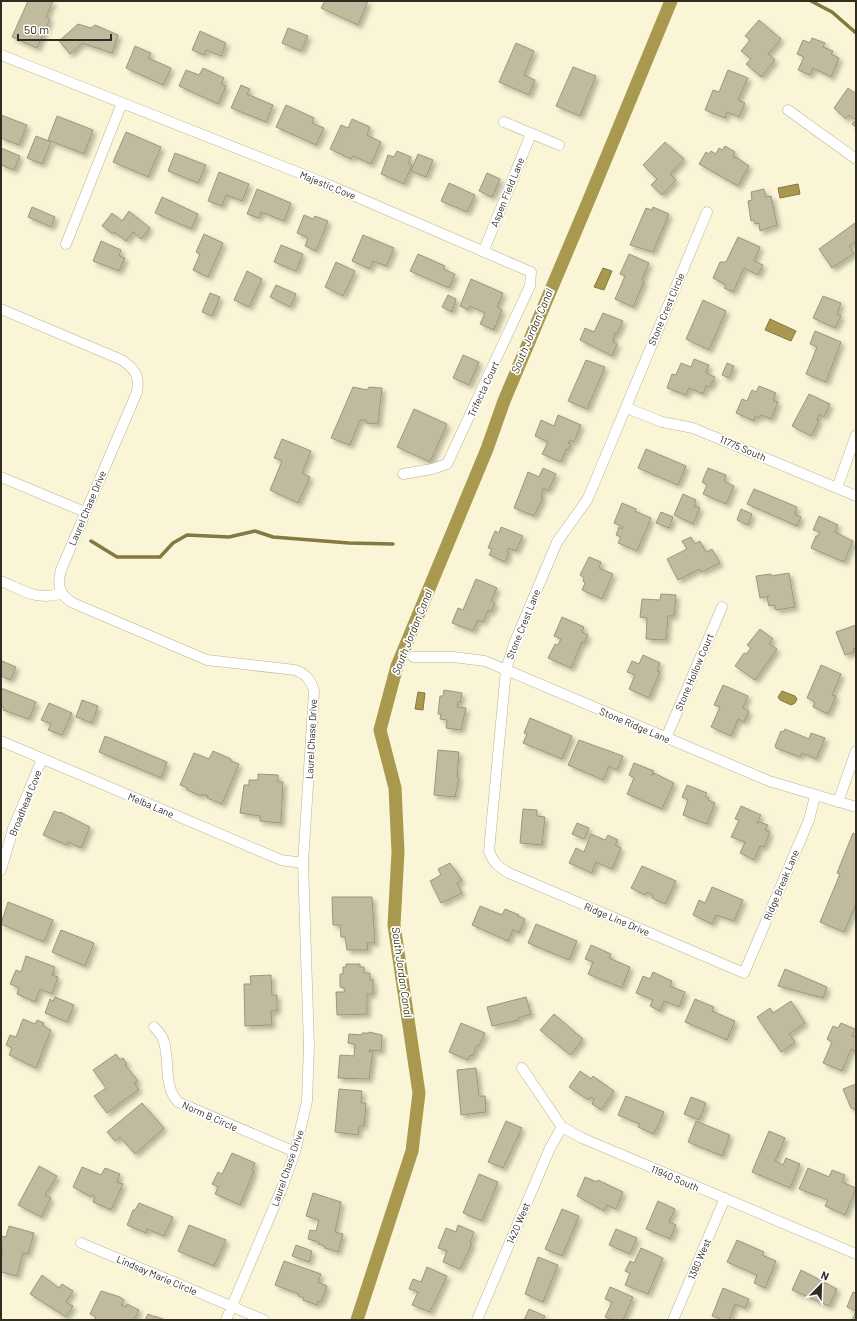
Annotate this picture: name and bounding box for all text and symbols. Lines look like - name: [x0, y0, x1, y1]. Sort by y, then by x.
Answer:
- scale bar: [18, 16, 111, 42]
- text: 50 m: [24, 22, 49, 36]
- street label: Aspen Field Lane: [488, 156, 526, 228]
- street label: Majestic Cove: [298, 168, 358, 202]
- street label: Stone Crest Circle: [645, 271, 687, 347]
- water label: South Jordan Canal: [508, 286, 556, 375]
- street label: Trifecta Court: [465, 359, 501, 419]
- street label: 11775 South: [718, 433, 768, 463]
- street label: Laurel Chase Drive: [66, 469, 108, 547]
- water label: South Jordan Canal: [388, 587, 435, 676]
- street label: Stone Crest Lane: [504, 587, 542, 661]
- street label: Stone Hollow Court: [672, 631, 716, 712]
- street label: Laurel Chase Drive: [303, 699, 319, 779]
- street label: Stone Ridge Lane: [598, 705, 672, 745]
- street label: Broadhead Cove: [6, 768, 44, 838]
- street label: Melba Lane: [126, 790, 176, 820]
- street label: Ridge Break Lane: [761, 848, 801, 922]
- street label: Ridge Line Drive: [582, 900, 652, 938]
- water label: South Jordan Canal: [390, 926, 415, 1018]
- street label: Norm B Circle: [180, 1098, 240, 1134]
- street label: Laurel Chase Drive: [268, 1128, 306, 1208]
- street label: 11940 South: [649, 1162, 701, 1194]
- street label: 1420 West: [504, 1200, 532, 1246]
- street label: 1380 West: [685, 1236, 713, 1281]
- street label: Lindsay Marie Circle: [115, 1253, 199, 1297]
- north arrow: [801, 1265, 841, 1305]
- text: N: [819, 1268, 831, 1283]

